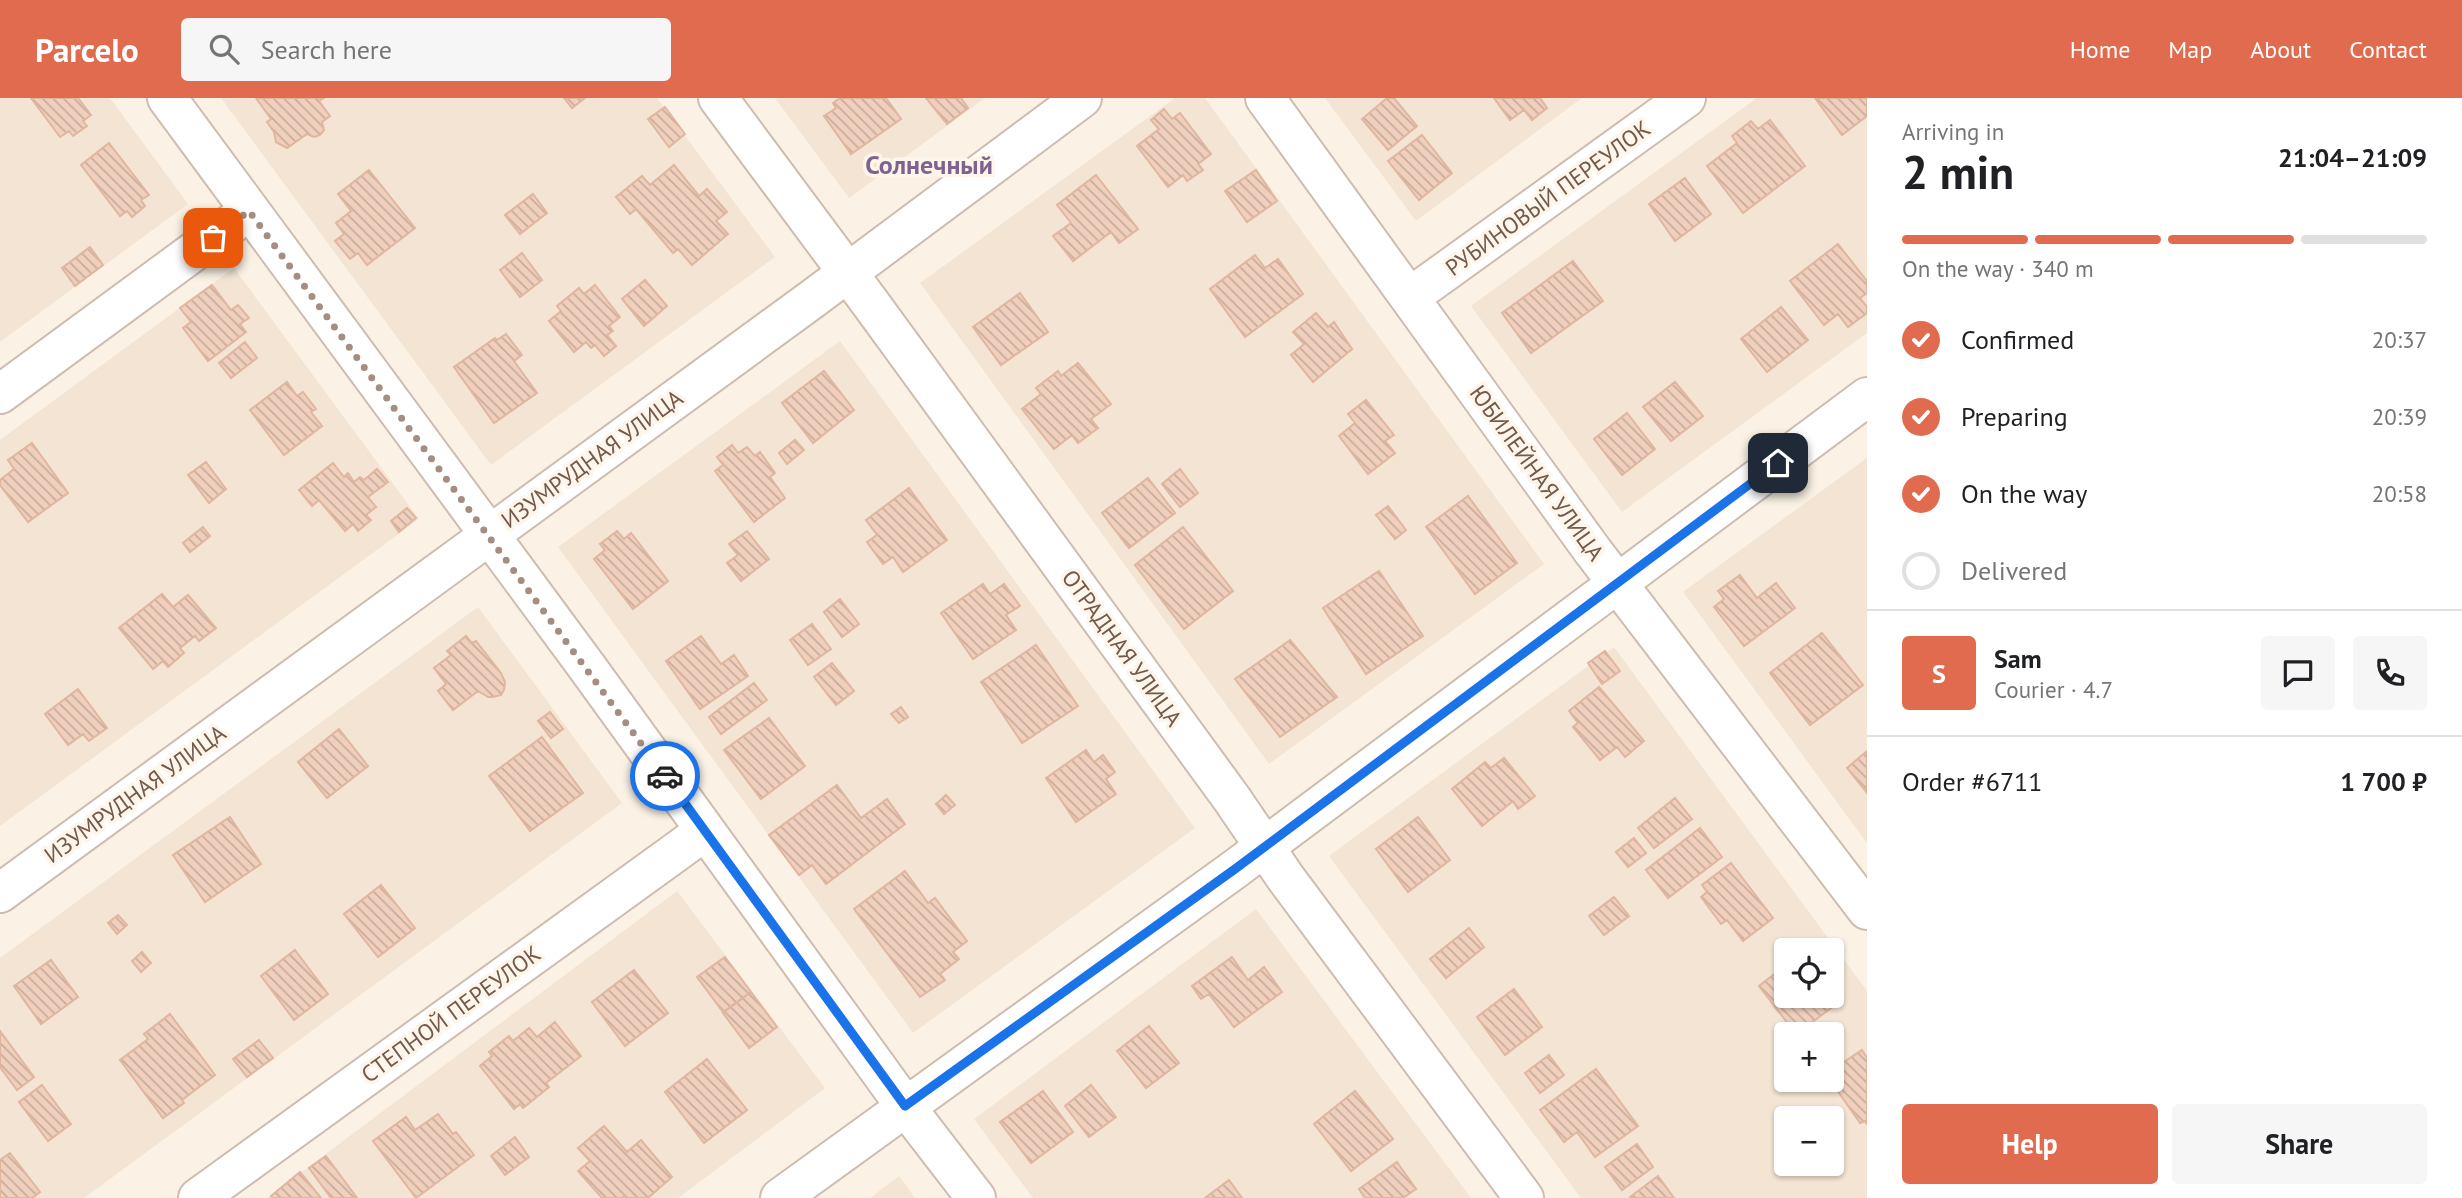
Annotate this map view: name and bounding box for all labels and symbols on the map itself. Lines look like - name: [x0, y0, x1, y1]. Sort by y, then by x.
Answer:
- street label: РУБИНОВЫЙ ПЕРЕУЛОК: [1440, 113, 1656, 282]
- district label: Солнечный: [865, 148, 993, 181]
- pin: [183, 208, 243, 268]
- street label: ЮБИЛЕЙНАЯ УЛИЦА: [1464, 379, 1611, 567]
- street label: ИЗУМРУДНАЯ УЛИЦА: [495, 383, 689, 534]
- pin: [1748, 433, 1808, 493]
- street label: ОТРАДНАЯ УЛИЦА: [1056, 564, 1189, 732]
- street label: ИЗУМРУДНАЯ УЛИЦА: [38, 718, 232, 869]
- courier: [630, 741, 700, 811]
- street label: СТЕПНОЙ ПЕРЕУЛОК: [355, 939, 546, 1088]

